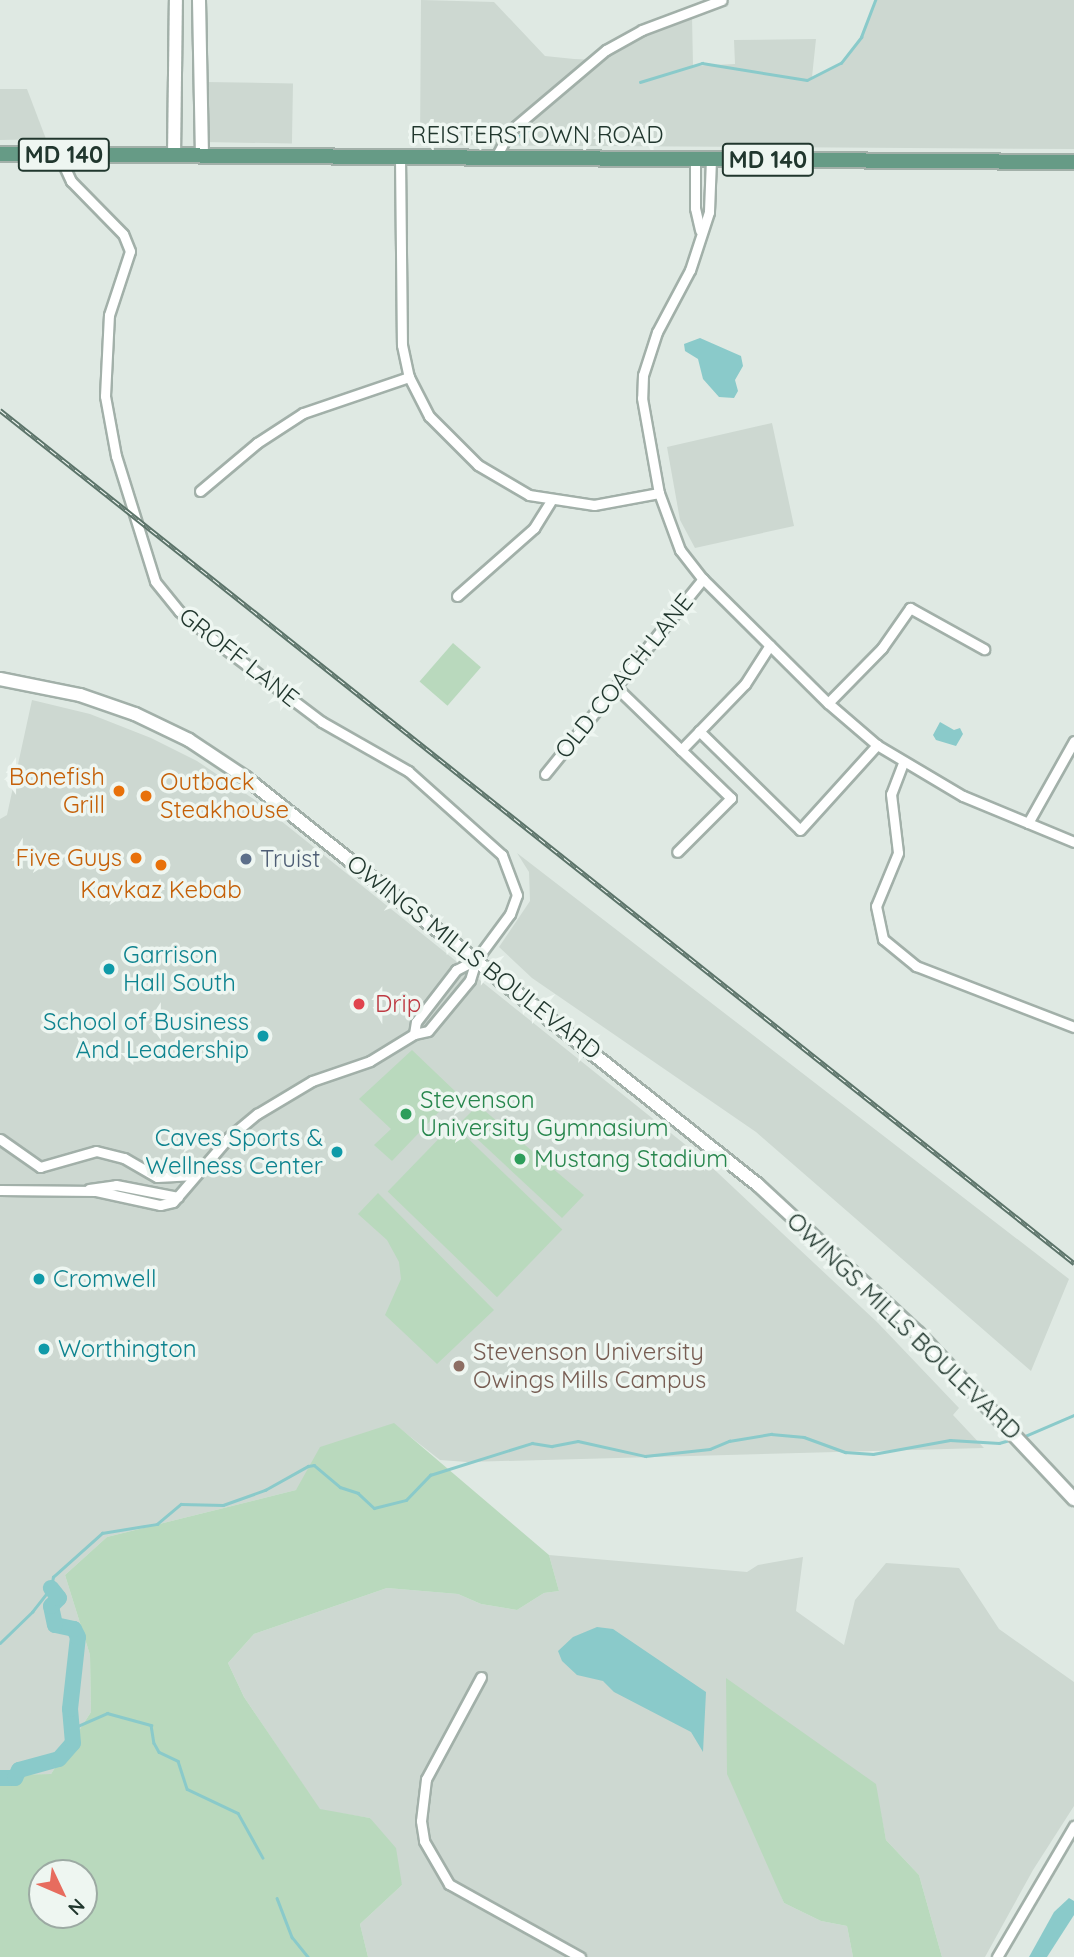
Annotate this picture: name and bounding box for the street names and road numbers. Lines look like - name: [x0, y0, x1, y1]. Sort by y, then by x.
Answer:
- street label: REISTERSTOWN ROAD: [410, 121, 664, 149]
- road number: MD 140: [17, 136, 111, 174]
- road number: MD 140: [721, 140, 815, 180]
- street label: OLD COACH LANE: [549, 588, 699, 764]
- street label: GROFF LANE: [173, 601, 305, 713]
- street label: OWINGS MILLS BOULEVARD: [341, 849, 607, 1065]
- street label: OWINGS MILLS BOULEVARD: [781, 1206, 1027, 1446]

